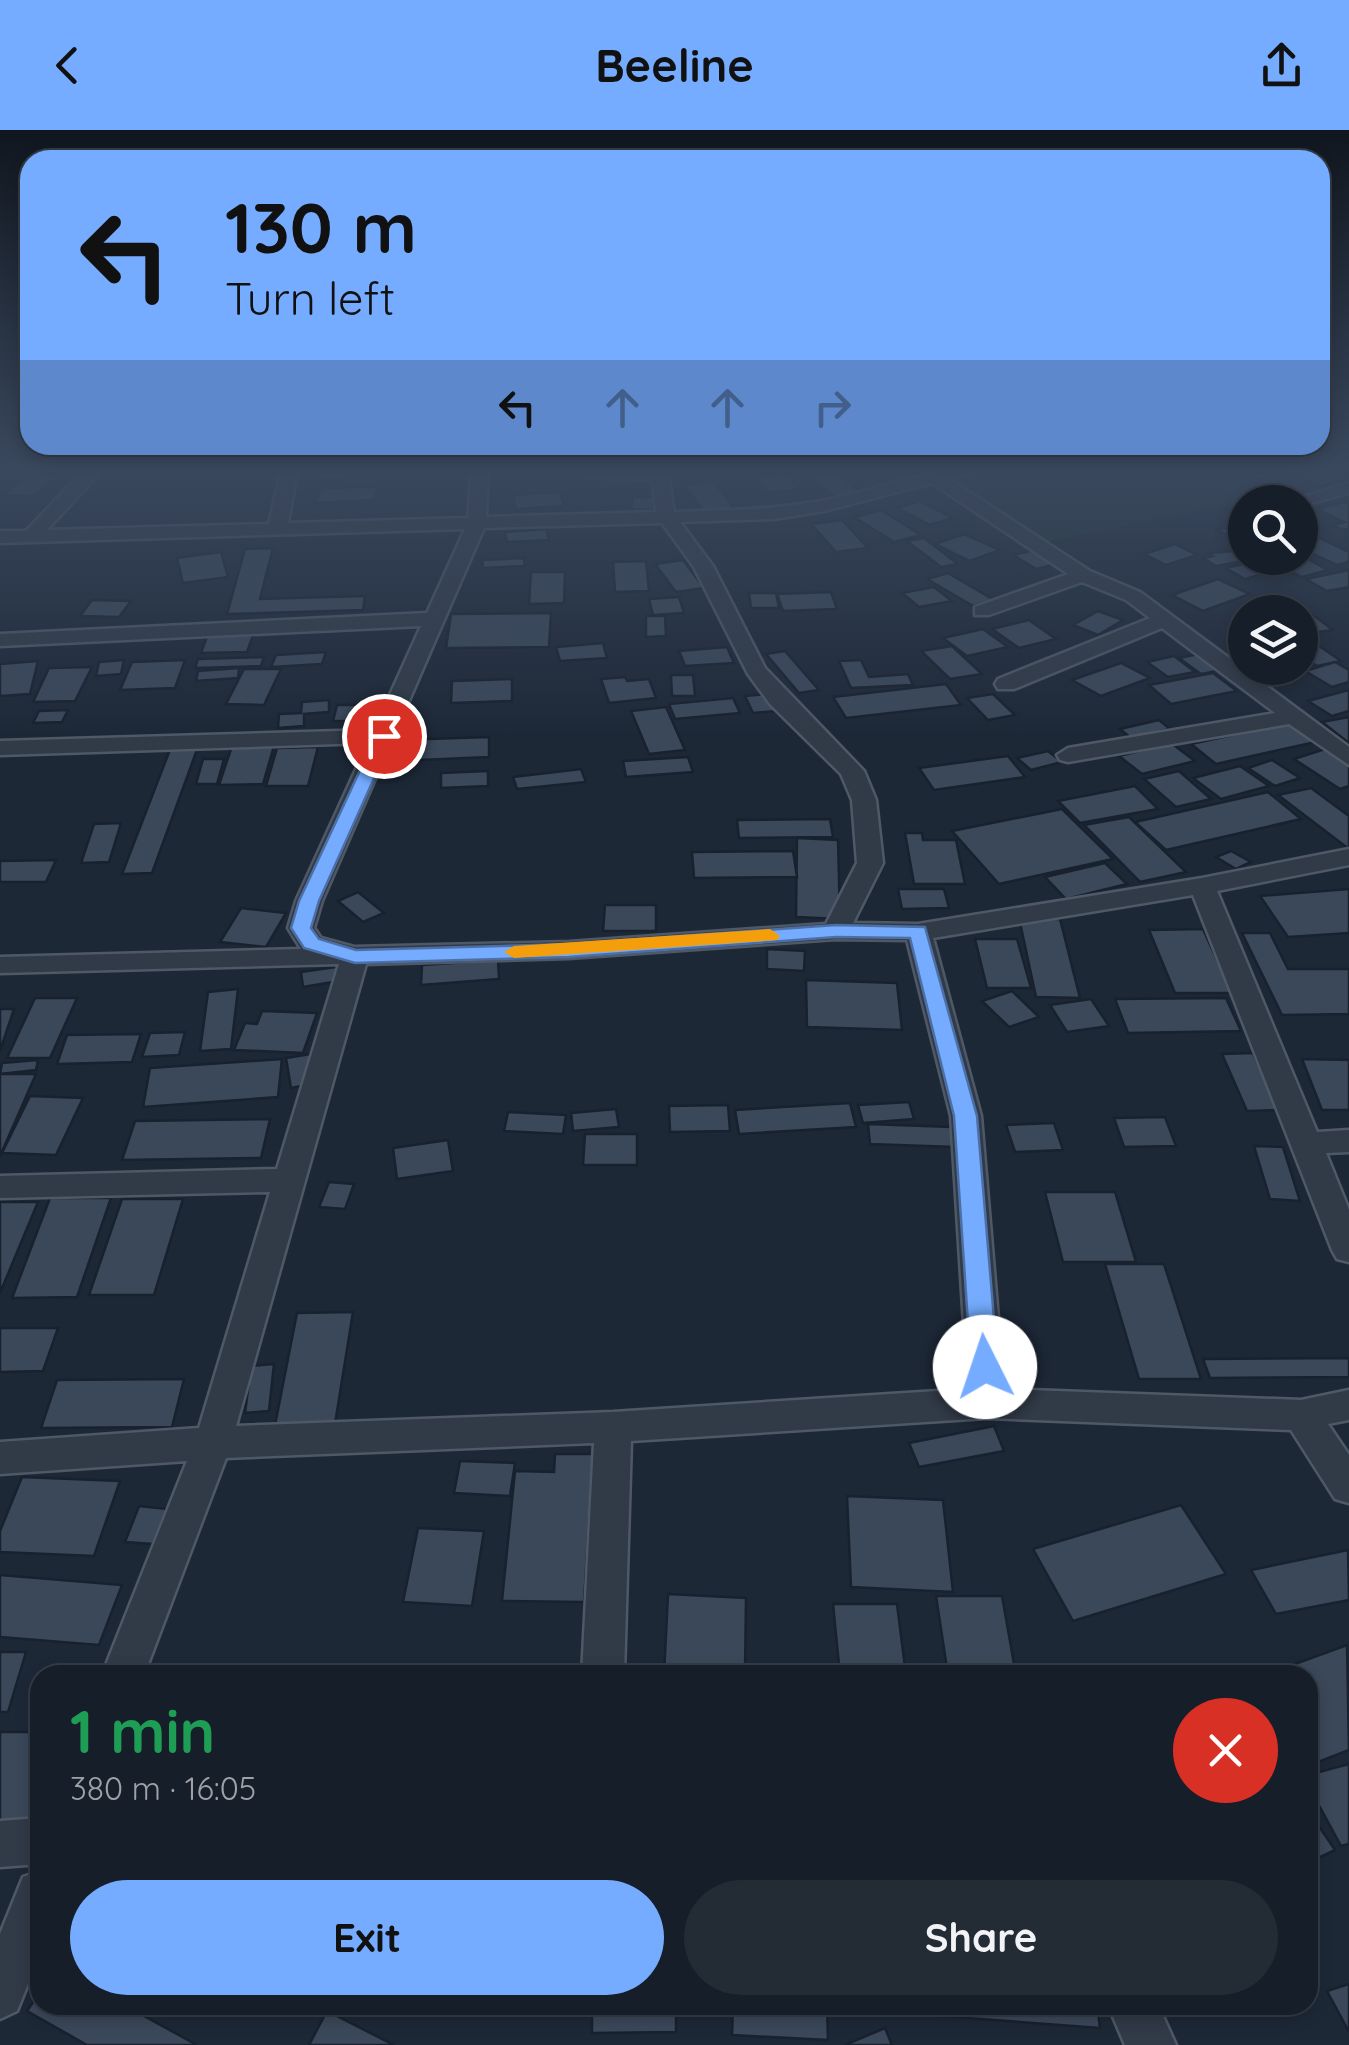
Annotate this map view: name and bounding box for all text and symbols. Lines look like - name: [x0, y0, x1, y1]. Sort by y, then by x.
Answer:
- text: Beeline: [595, 37, 754, 93]
- icon: back: [40, 38, 95, 93]
- icon: share: [1254, 38, 1309, 93]
- text: 130 m: [225, 183, 417, 271]
- icon: left: [60, 190, 190, 320]
- text: Turn left: [225, 270, 395, 326]
- icon: left: [490, 380, 545, 435]
- icon: ahead: [595, 380, 650, 435]
- icon: ahead: [700, 380, 755, 435]
- icon: right: [805, 380, 860, 435]
- map controls: [1228, 485, 1318, 685]
- button: search: [1228, 485, 1318, 575]
- button: layers: [1228, 595, 1318, 685]
- pin: [342, 694, 427, 779]
- icon: arrive: [357, 709, 412, 764]
- position arrow: [933, 1315, 1037, 1419]
- text: 1 min: [70, 1693, 215, 1768]
- button: close: [1173, 1698, 1278, 1803]
- text: 380 m · 16:05: [70, 1768, 256, 1808]
- button: Exit: [70, 1880, 664, 1995]
- button: Share: [684, 1880, 1278, 1995]

